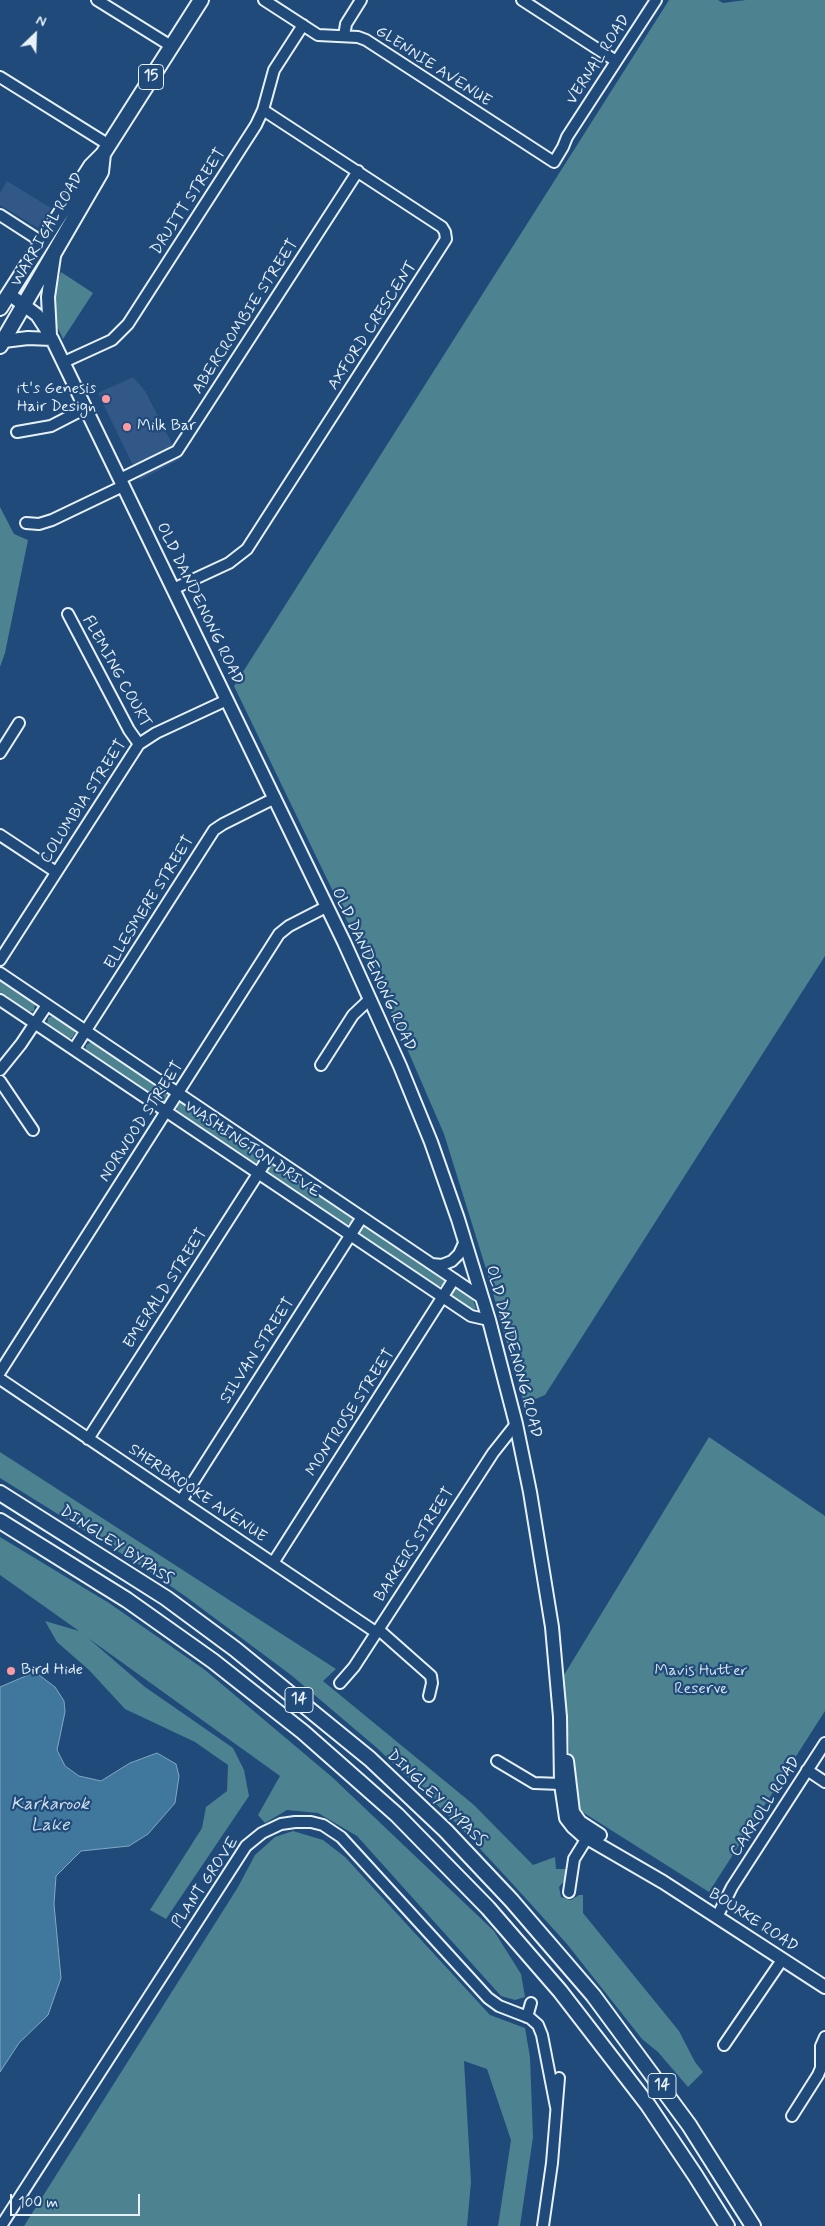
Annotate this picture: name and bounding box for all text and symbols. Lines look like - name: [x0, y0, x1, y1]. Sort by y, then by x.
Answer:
- north arrow: [10, 10, 60, 60]
- text: N: [33, 11, 49, 31]
- street label: VERNAL ROAD: [563, 11, 635, 109]
- street label: GLENNIE AVENUE: [371, 22, 495, 112]
- road number: 15: [138, 64, 164, 90]
- street label: DRUITT STREET: [147, 145, 231, 259]
- street label: WARRIGAL ROAD: [8, 170, 88, 290]
- street label: ABERCROMBIE STREET: [189, 236, 303, 398]
- street label: AXFORD CRESCENT: [324, 258, 422, 394]
- place label: it's Genesis Hair Design: [16, 380, 96, 418]
- marker: it's Genesis Hair Design: [100, 393, 112, 405]
- place label: Milk Bar: [137, 417, 196, 437]
- marker: Milk Bar: [121, 421, 133, 433]
- street label: OLD DANDENONG ROAD: [151, 520, 247, 688]
- street label: FLEMING COURT: [77, 613, 155, 731]
- street label: COLUMBIA STREET: [37, 736, 131, 868]
- street label: ELLESMERE STREET: [101, 833, 199, 973]
- street label: OLD DANDENONG ROAD: [327, 885, 419, 1055]
- street label: NORWOOD STREET: [96, 1058, 188, 1186]
- street label: WASHINGTON DRIVE: [180, 1097, 324, 1203]
- street label: EMERALD STREET: [120, 1225, 212, 1353]
- street label: OLD DANDENONG ROAD: [481, 1264, 545, 1440]
- street label: SILVAN STREET: [217, 1294, 299, 1408]
- street label: MONTROSE STREET: [303, 1346, 399, 1480]
- street label: SHERBROOKE AVENUE: [124, 1441, 270, 1547]
- street label: BARKERS STREET: [371, 1484, 459, 1606]
- street label: DINGLEY BYPASS: [56, 1502, 176, 1590]
- place label: Bird Hide: [21, 1661, 83, 1681]
- park label: Mavis Hutter Reserve: [654, 1662, 748, 1700]
- marker: Bird Hide: [5, 1665, 17, 1677]
- road number: 14: [285, 1688, 313, 1712]
- street label: DINGLEY BYPASS: [382, 1747, 490, 1851]
- street label: CARROLL ROAD: [727, 1753, 805, 1861]
- water label: Karkarook Lake: [11, 1794, 89, 1836]
- street label: PLANT GROVE: [168, 1834, 244, 1932]
- street label: BOURKE ROAD: [705, 1885, 801, 1957]
- road number: 14: [648, 2074, 676, 2098]
- scale bar: [12, 2184, 142, 2216]
- text: 100 m: [18, 2193, 58, 2213]

